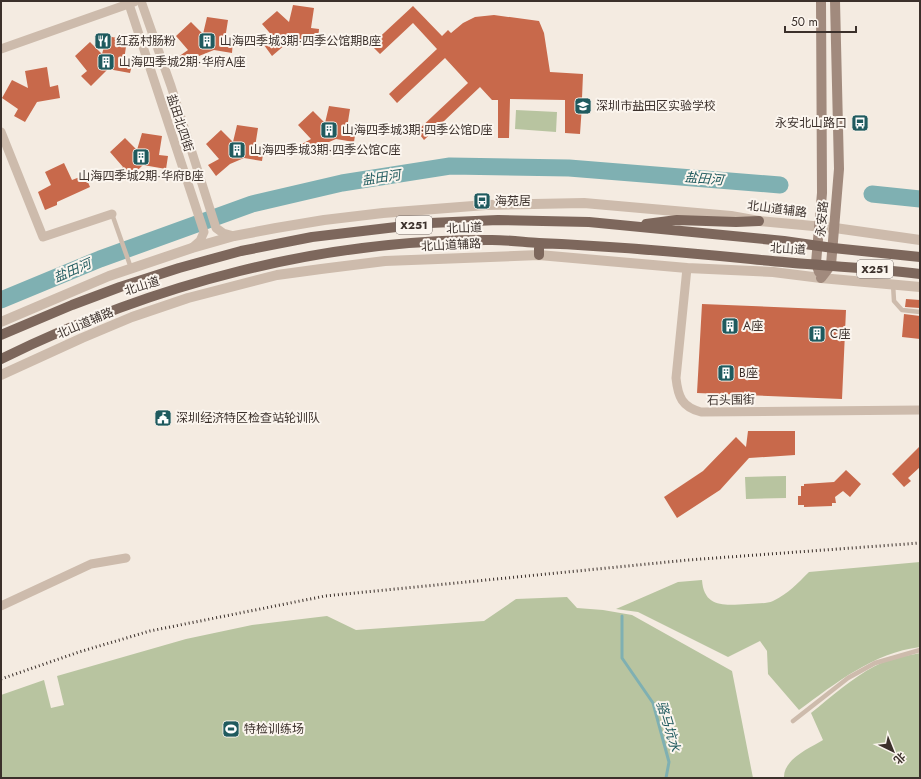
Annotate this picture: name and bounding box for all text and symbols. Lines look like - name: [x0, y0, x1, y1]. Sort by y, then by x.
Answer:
- scale bar: [785, 8, 856, 34]
- text: 50 m: [791, 13, 818, 31]
- restaurant icon: 红荔村肠粉: [93, 31, 113, 51]
- building icon: 山海四季城3期·四季公馆期B座: [197, 31, 217, 51]
- place label: 红荔村肠粉: [116, 32, 176, 50]
- place label: 山海四季城3期·四季公馆期B座: [220, 32, 381, 50]
- building icon: 山海四季城2期·华府A座: [96, 52, 116, 72]
- place label: 山海四季城2期·华府A座: [119, 53, 245, 71]
- street label: 盐田北四街: [162, 92, 198, 154]
- school or university icon: 深圳市盐田区实验学校: [573, 96, 593, 116]
- place label: 深圳市盐田区实验学校: [596, 97, 716, 115]
- bus stop icon: 永安北山路口: [850, 113, 870, 133]
- place label: 永安北山路口: [775, 114, 847, 132]
- building icon: 山海四季城3期·四季公馆D座: [319, 120, 339, 140]
- place label: 山海四季城3期·四季公馆D座: [342, 121, 492, 139]
- building icon: 山海四季城3期·四季公馆C座: [227, 140, 247, 160]
- place label: 山海四季城3期·四季公馆C座: [250, 141, 400, 159]
- building icon: 山海四季城2期·华府B座: [131, 147, 151, 167]
- water label: 盐田河: [360, 165, 405, 190]
- place label: 山海四季城2期·华府B座: [78, 167, 204, 185]
- water label: 盐田河: [684, 167, 727, 190]
- bus stop icon: 海苑居: [472, 191, 492, 211]
- place label: 海苑居: [495, 192, 531, 210]
- street label: 北山道辅路: [746, 196, 808, 222]
- street label: 永安路: [811, 200, 833, 238]
- road number: X251: [396, 216, 432, 234]
- street label: 北山道: [446, 218, 482, 238]
- street label: 北山道辅路: [421, 234, 481, 256]
- street label: 北山道: [770, 239, 806, 259]
- water label: 盐田河: [51, 253, 97, 287]
- road number: X251: [857, 260, 893, 278]
- street label: 北山道: [122, 272, 162, 300]
- street label: 北山道辅路: [54, 303, 116, 343]
- building icon: A座: [720, 316, 740, 336]
- place label: A座: [743, 317, 763, 335]
- building icon: C座: [807, 324, 827, 344]
- place label: C座: [830, 325, 850, 343]
- building icon: B座: [716, 363, 736, 383]
- place label: B座: [739, 364, 758, 382]
- street label: 石头围街: [707, 391, 755, 409]
- public building icon: 深圳经济特区检查站轮训队: [153, 408, 173, 428]
- place label: 深圳经济特区检查站轮训队: [176, 409, 320, 427]
- water label: 骆马坑水: [652, 698, 685, 755]
- sports icon: 特检训练场: [221, 719, 241, 739]
- place label: 特检训练场: [244, 720, 304, 738]
- north arrow: [873, 731, 913, 771]
- text: 北: [890, 749, 909, 768]

